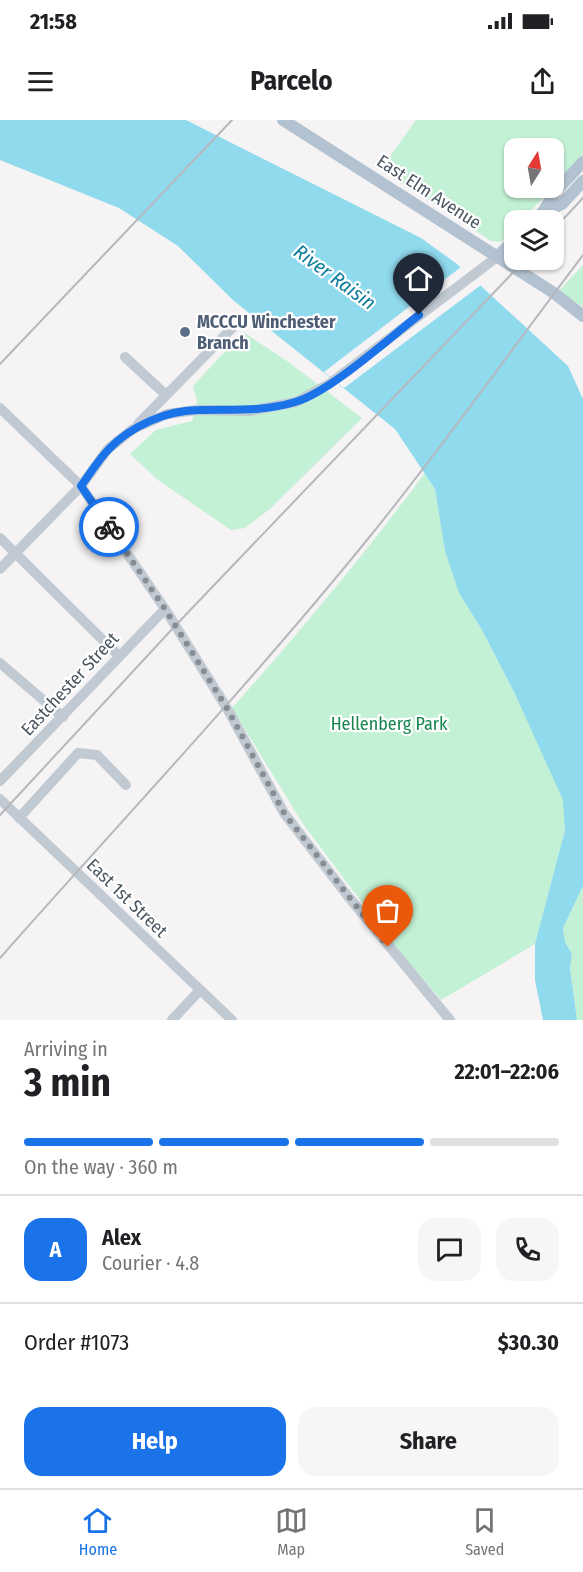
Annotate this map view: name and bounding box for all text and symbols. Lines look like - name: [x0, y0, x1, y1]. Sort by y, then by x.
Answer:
- text: 21:58: [30, 8, 77, 35]
- icon: menu: [24, 65, 57, 98]
- text: Parcelo: [250, 65, 333, 97]
- icon: share: [526, 65, 559, 98]
- north arrow: [504, 138, 564, 198]
- map controls: [504, 138, 564, 270]
- street label: East Elm Avenue: [373, 150, 485, 234]
- button: layers: [504, 210, 564, 270]
- water label: River Raisin: [289, 239, 381, 315]
- pin: [393, 253, 444, 315]
- icon: home: [402, 262, 435, 295]
- place label: MCCCU Winchester Branch: [197, 311, 336, 354]
- marker: MCCCU Winchester Branch: [178, 325, 192, 339]
- courier: [79, 497, 139, 557]
- icon: bike: [93, 511, 126, 544]
- street label: Eastchester Street: [17, 628, 124, 740]
- park label: Hellenberg Park: [331, 713, 448, 735]
- street label: East 1st Street: [82, 854, 172, 942]
- pin: [362, 885, 413, 947]
- icon: bag: [371, 894, 404, 927]
- text: Arriving in: [24, 1037, 108, 1061]
- text: 22:01–22:06: [454, 1058, 559, 1085]
- text: 3 min: [24, 1060, 111, 1106]
- text: On the way · 360 m: [24, 1155, 178, 1179]
- button: chat: [418, 1218, 481, 1281]
- button: phone: [496, 1218, 559, 1281]
- text: Alex: [102, 1224, 141, 1251]
- text: A: [50, 1236, 61, 1263]
- text: Courier · 4.8: [102, 1251, 199, 1275]
- text: Order #1073: [24, 1329, 129, 1356]
- text: $30.30: [498, 1329, 559, 1356]
- button: Help: [24, 1407, 286, 1476]
- button: Share: [298, 1407, 559, 1476]
- tab: Home: [79, 1504, 117, 1559]
- tab: Map: [275, 1504, 308, 1559]
- tab: Saved: [465, 1504, 504, 1559]

